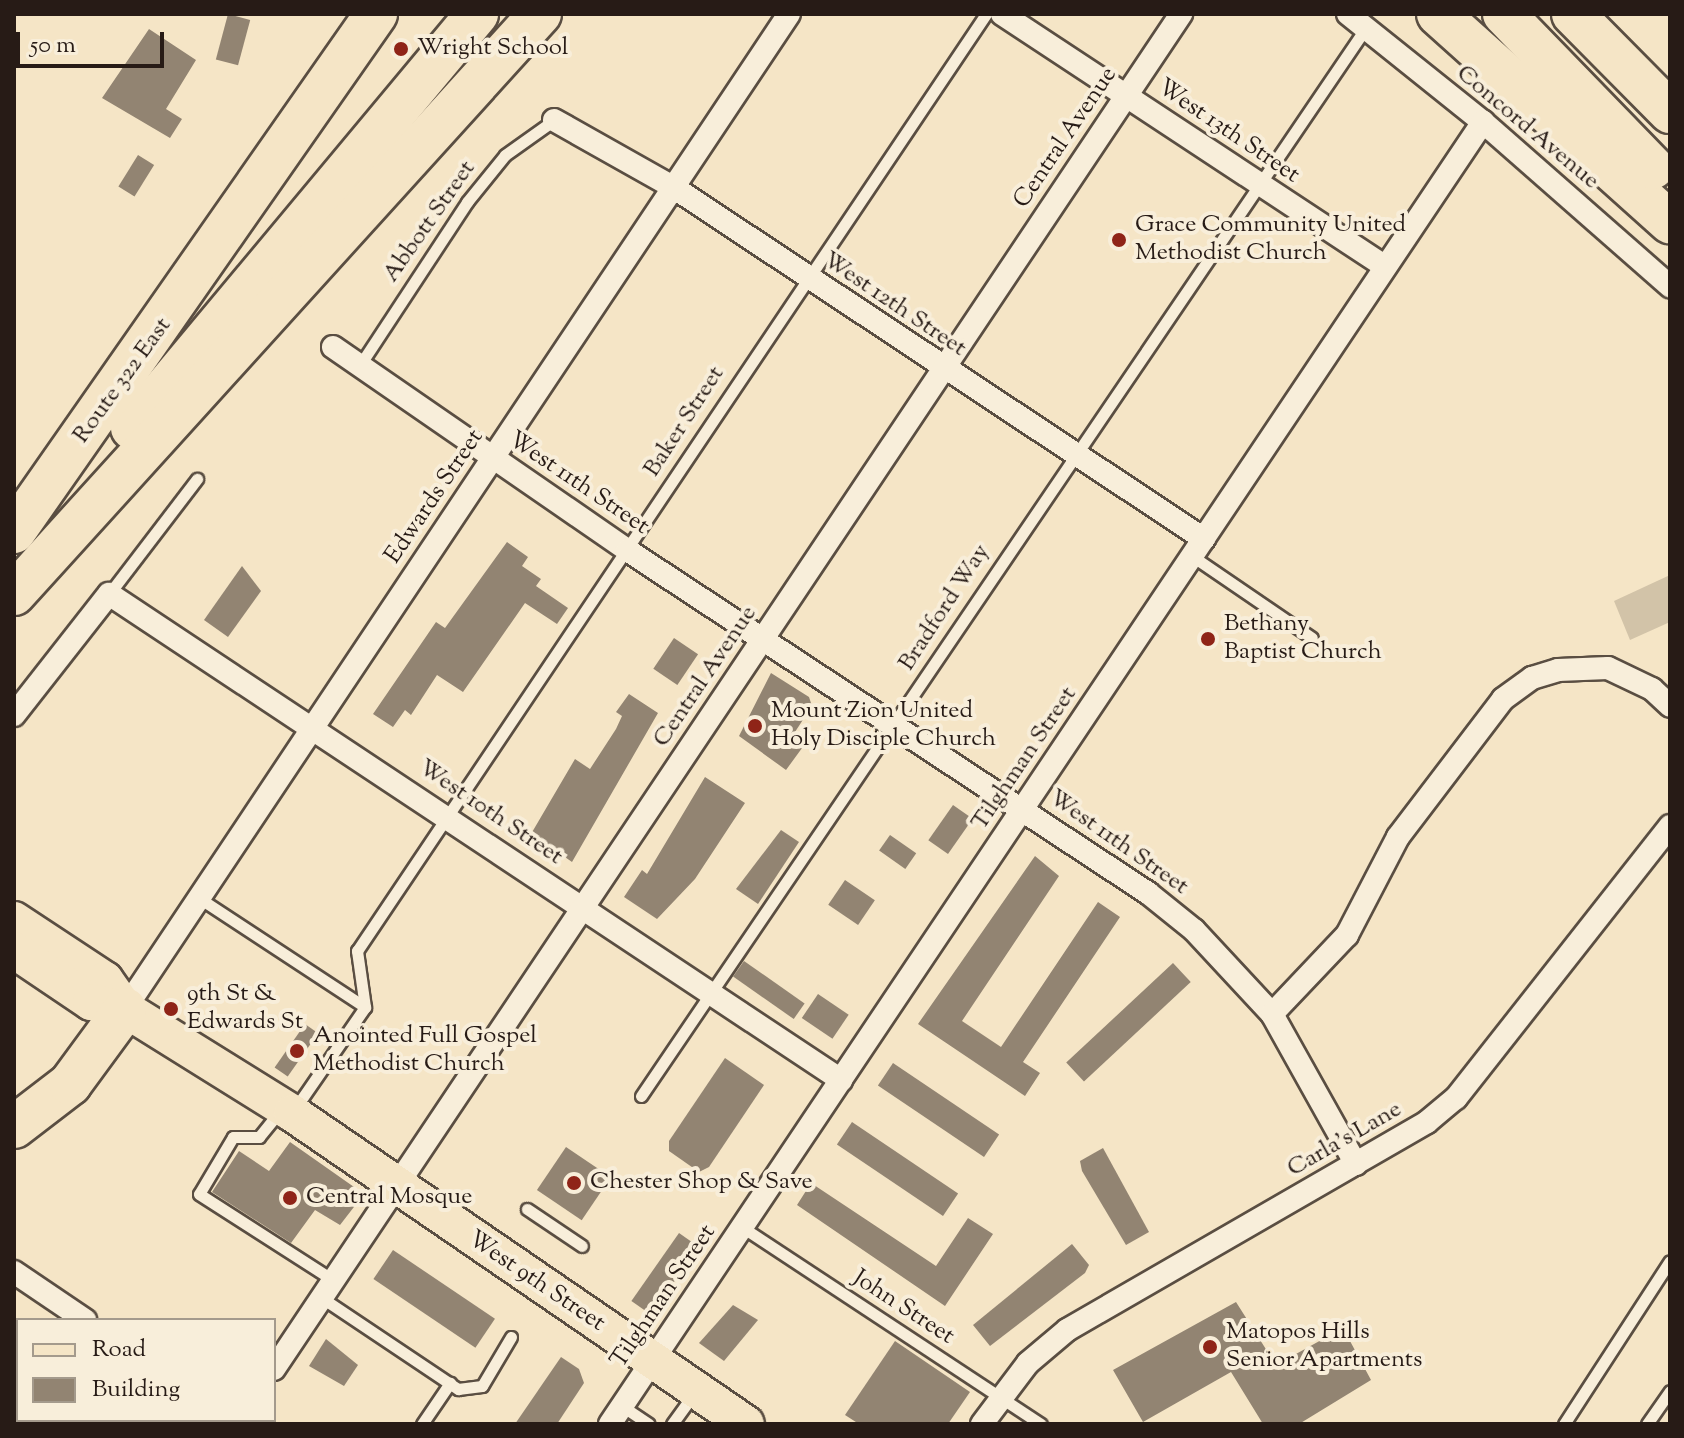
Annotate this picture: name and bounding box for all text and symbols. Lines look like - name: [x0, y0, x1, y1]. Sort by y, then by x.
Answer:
- scale bar: [20, 16, 168, 66]
- text: 50 m: [30, 29, 76, 63]
- place label: Wright School: [417, 35, 569, 63]
- marker: Wright School: [392, 40, 410, 58]
- street label: Concord Avenue: [1450, 60, 1604, 196]
- street label: Central Avenue: [1008, 62, 1124, 214]
- street label: West 13th Street: [1151, 74, 1305, 190]
- street label: Abbott Street: [378, 156, 482, 288]
- place label: Grace Community United Methodist Church: [1135, 212, 1406, 268]
- marker: Grace Community United Methodist Church: [1110, 231, 1128, 249]
- street label: West 12th Street: [817, 246, 971, 364]
- street label: Route 322 East: [68, 312, 178, 450]
- street label: Baker Street: [639, 361, 731, 483]
- street label: Edwards Street: [380, 424, 490, 570]
- street label: West 11th Street: [502, 426, 654, 542]
- street label: Bradford Way: [893, 539, 997, 677]
- street label: Central Avenue: [648, 601, 764, 753]
- place label: Bethany Baptist Church: [1224, 611, 1382, 667]
- marker: Bethany Baptist Church: [1199, 630, 1217, 648]
- street label: Tilghman Street: [966, 682, 1084, 836]
- place label: Mount Zion United Holy Disciple Church: [771, 698, 996, 754]
- marker: Mount Zion United Holy Disciple Church: [746, 717, 764, 735]
- street label: West 10th Street: [412, 754, 568, 872]
- street label: West 11th Street: [1043, 784, 1193, 902]
- place label: 9th St & Edwards St: [187, 981, 303, 1037]
- marker: 9th St & Edwards St: [162, 1000, 180, 1018]
- place label: Anointed Full Gospel Methodist Church: [313, 1023, 537, 1079]
- marker: Anointed Full Gospel Methodist Church: [288, 1042, 306, 1060]
- street label: Carla's Lane: [1283, 1096, 1407, 1184]
- place label: Chester Shop & Save: [590, 1169, 813, 1197]
- marker: Chester Shop & Save: [565, 1174, 583, 1192]
- place label: Central Mosque: [306, 1184, 472, 1212]
- marker: Central Mosque: [281, 1189, 299, 1207]
- street label: Tilghman Street: [605, 1220, 723, 1374]
- street label: West 9th Street: [462, 1226, 610, 1338]
- street label: John Street: [847, 1265, 959, 1351]
- legend: [16, 1318, 276, 1422]
- place label: Matopos Hills Senior Apartments: [1226, 1319, 1422, 1375]
- text: Road: [92, 1333, 146, 1367]
- marker: Matopos Hills Senior Apartments: [1201, 1338, 1219, 1356]
- text: Building: [92, 1373, 180, 1407]

